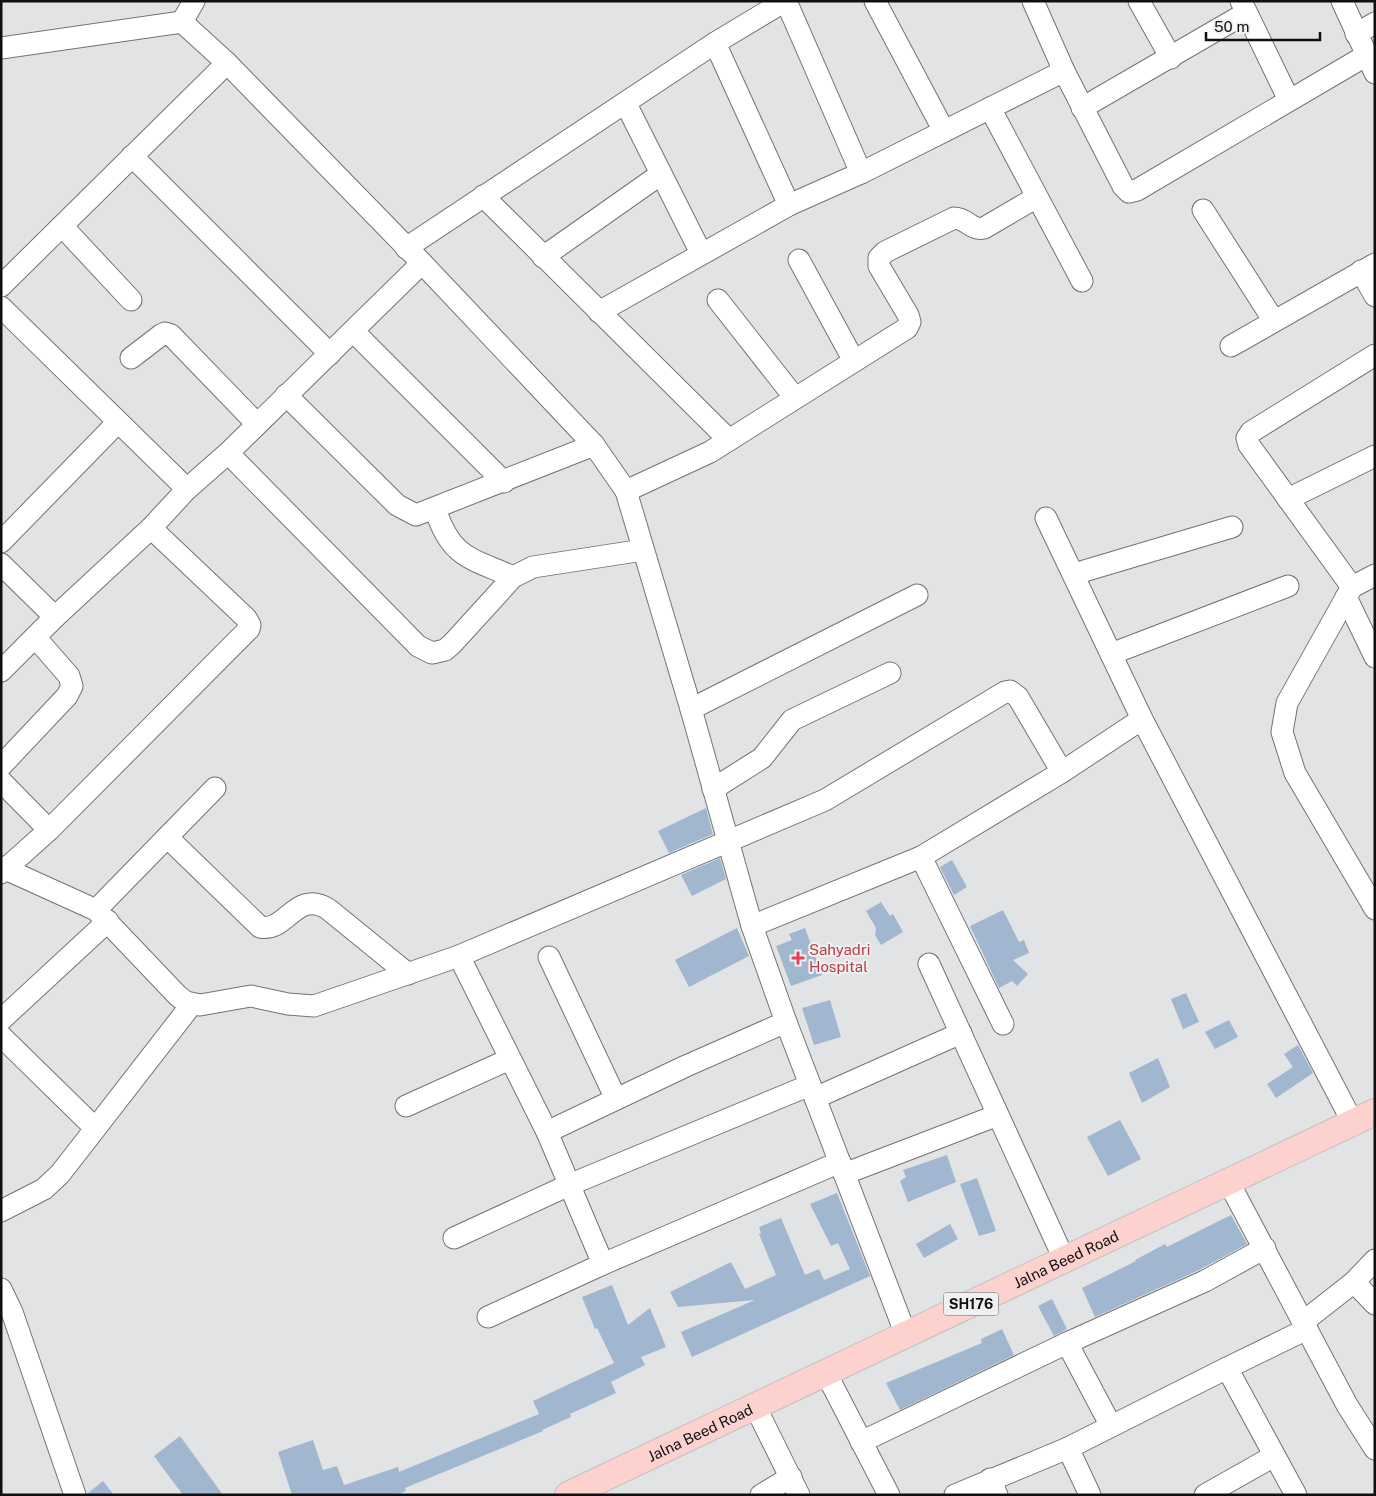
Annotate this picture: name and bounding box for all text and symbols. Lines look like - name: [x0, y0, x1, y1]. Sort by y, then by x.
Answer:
- scale bar: [1206, 10, 1320, 42]
- text: 50 m: [1214, 18, 1249, 35]
- place label: Sahyadri Hospital: [809, 941, 870, 975]
- marker: Sahyadri Hospital: [791, 951, 805, 965]
- street label: Jalna Beed Road: [1010, 1227, 1121, 1291]
- road number: SH176: [944, 1292, 998, 1316]
- street label: Jalna Beed Road: [645, 1400, 755, 1465]

